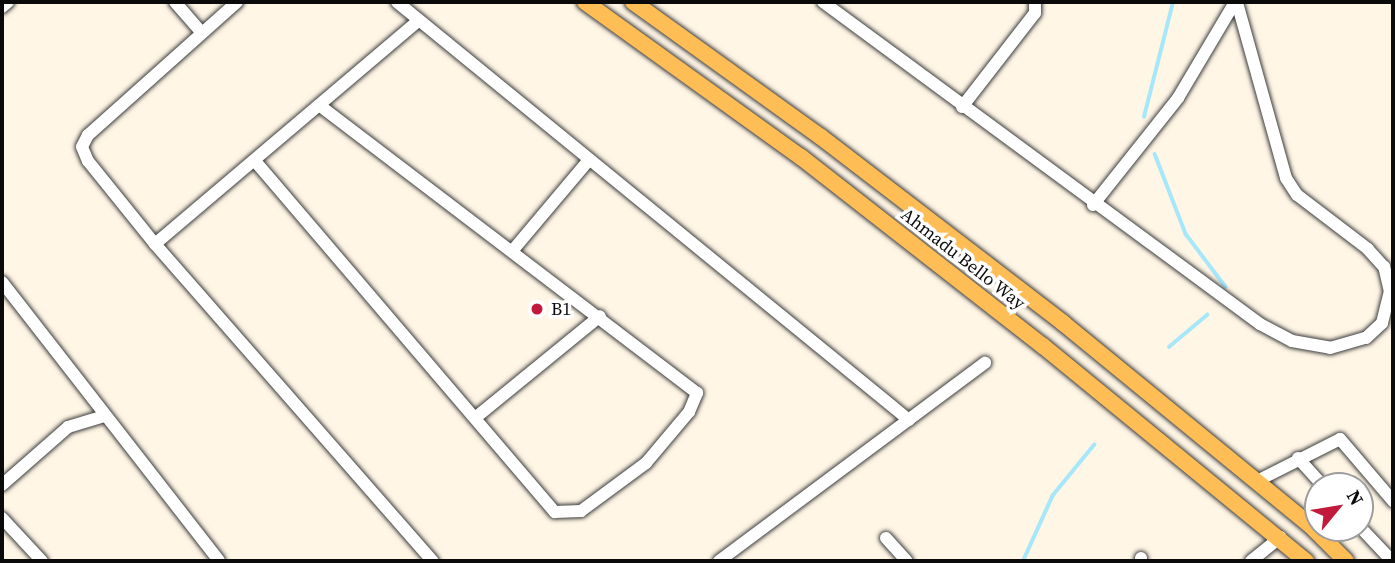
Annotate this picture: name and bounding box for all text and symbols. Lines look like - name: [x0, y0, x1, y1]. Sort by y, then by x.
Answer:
- street label: Ahmadu Bello Way: [896, 204, 1030, 314]
- place label: B1: [551, 298, 571, 320]
- marker: B1: [529, 301, 545, 317]
- north arrow: [1304, 472, 1374, 542]
- text: N: [1341, 485, 1370, 510]

